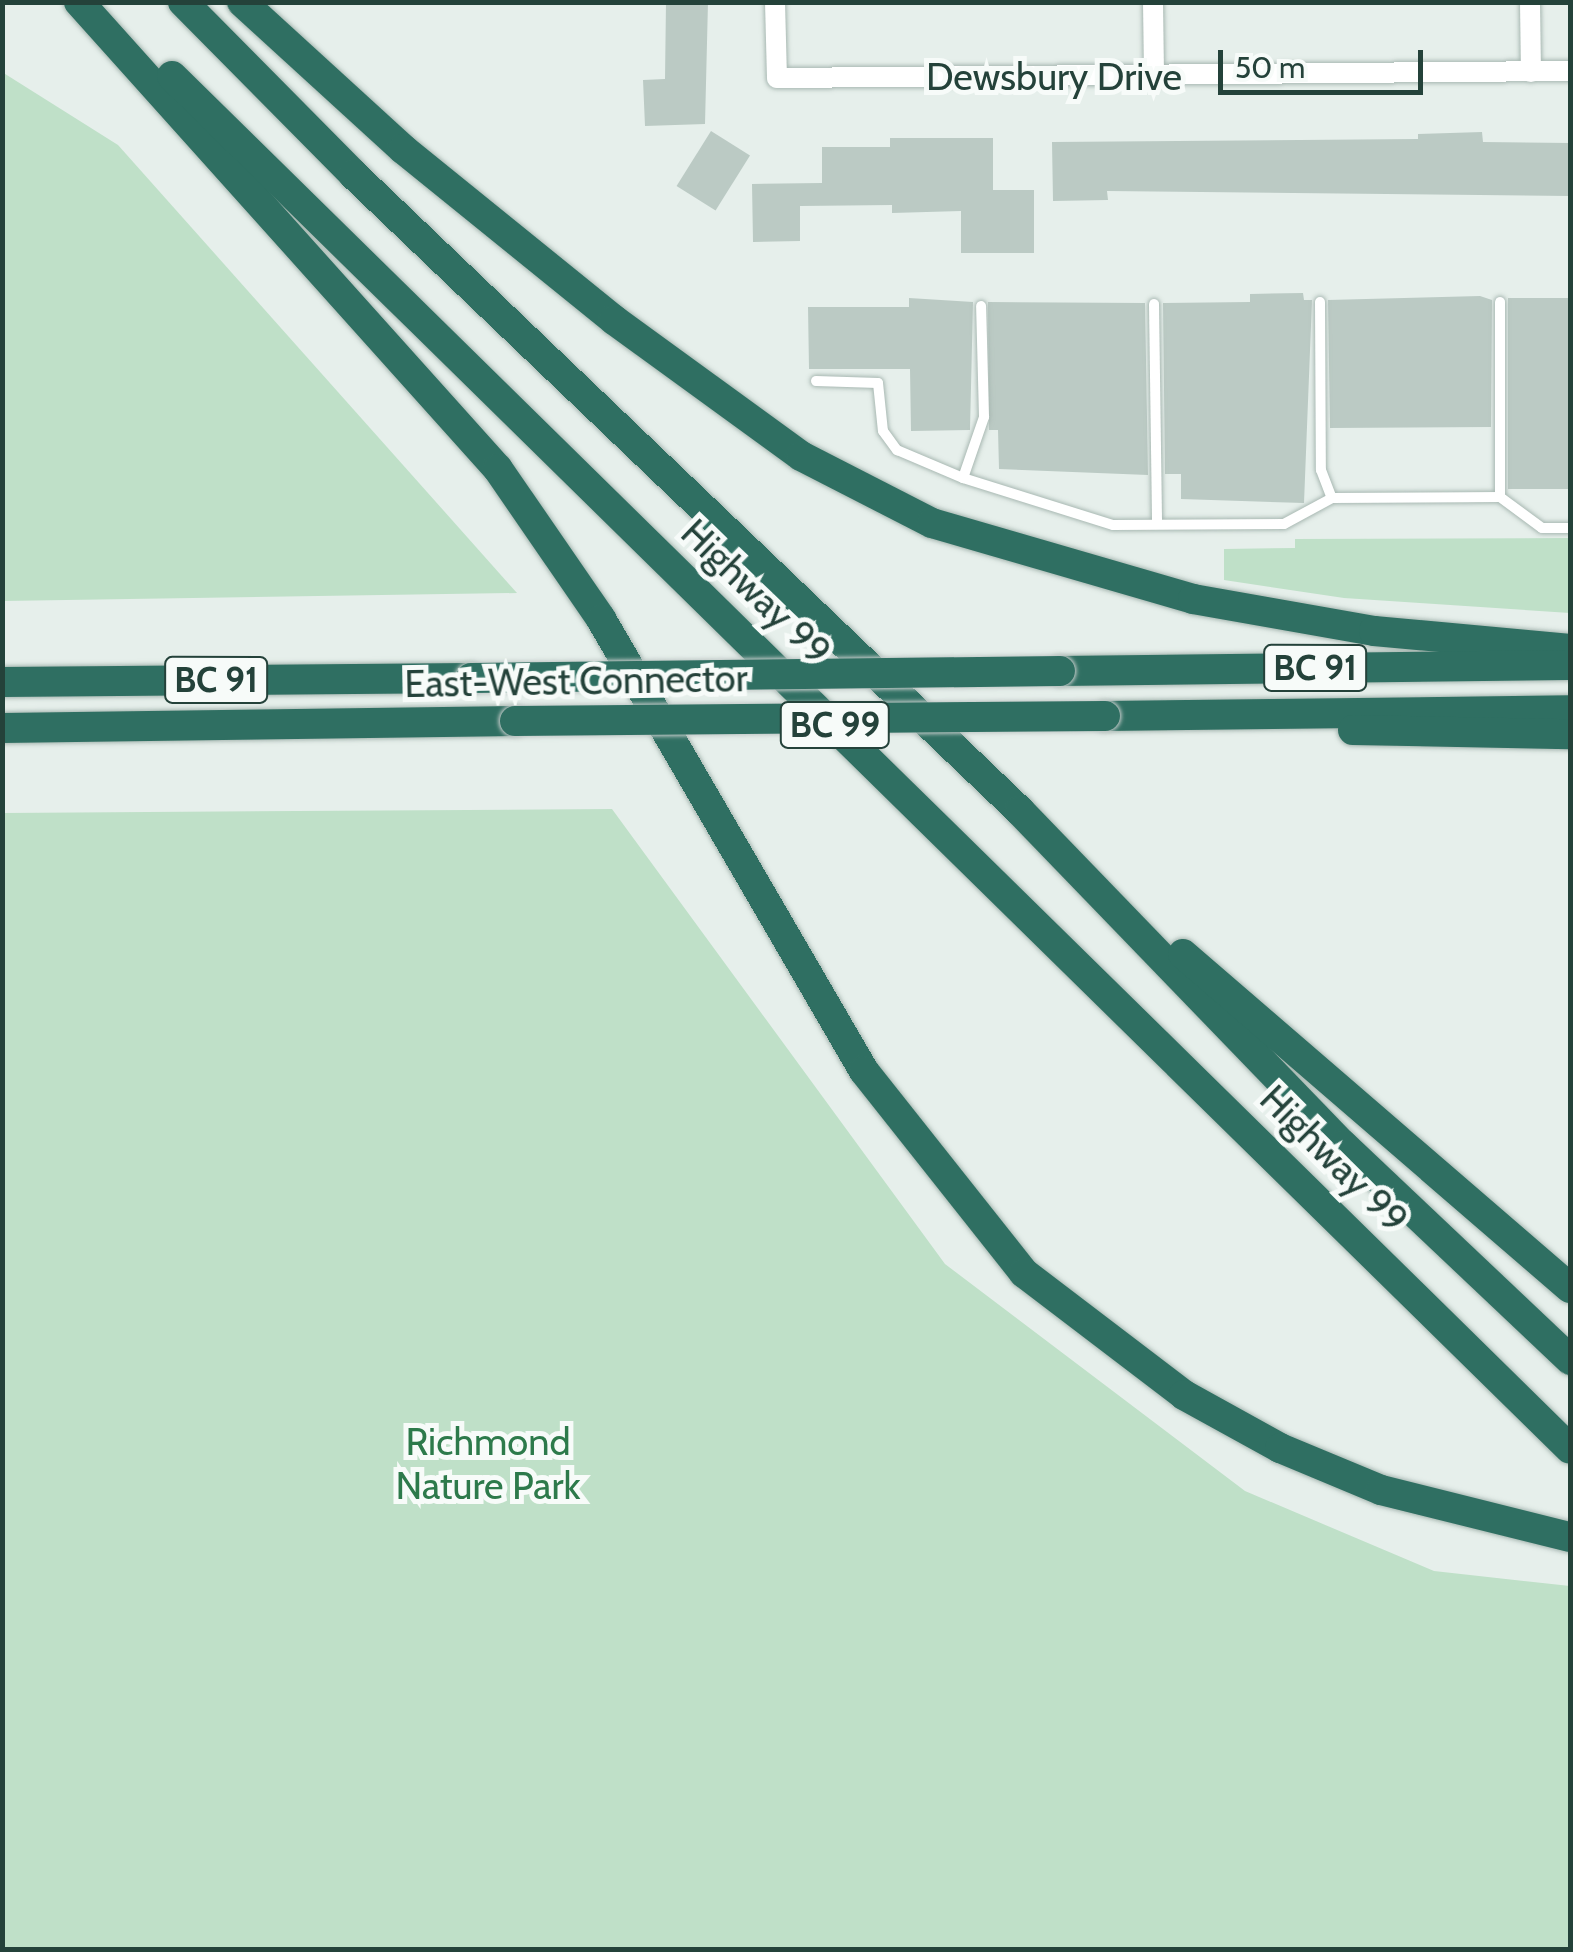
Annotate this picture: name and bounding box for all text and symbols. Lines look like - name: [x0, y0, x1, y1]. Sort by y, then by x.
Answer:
- scale bar: [1223, 30, 1428, 92]
- text: 50 m: [1235, 49, 1305, 86]
- street label: Dewsbury Drive: [926, 54, 1182, 100]
- street label: Highway 99: [672, 510, 840, 674]
- road number: BC 91: [1262, 638, 1368, 698]
- road number: BC 91: [164, 650, 268, 710]
- street label: East-West Connector: [404, 655, 748, 707]
- road number: BC 99: [778, 695, 892, 755]
- street label: Highway 99: [1251, 1076, 1417, 1242]
- park label: Richmond Nature Park: [396, 1419, 580, 1508]

